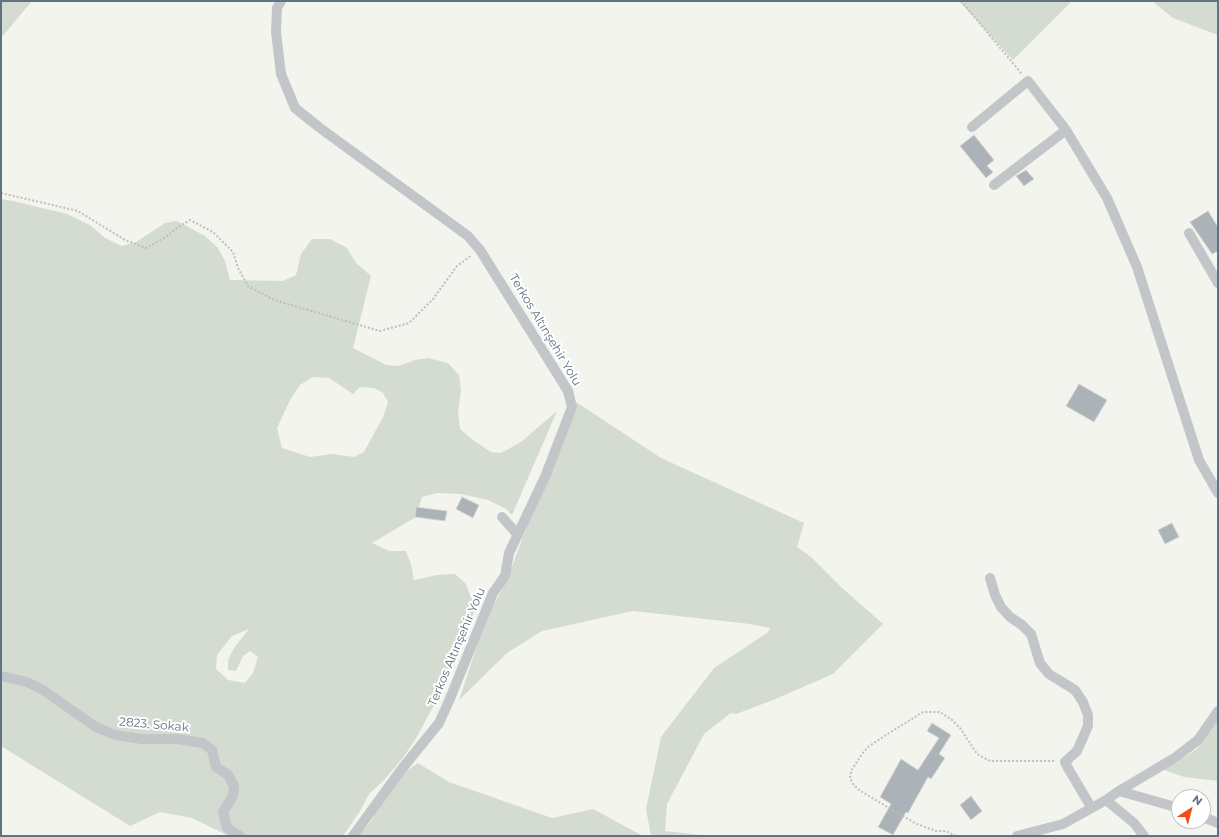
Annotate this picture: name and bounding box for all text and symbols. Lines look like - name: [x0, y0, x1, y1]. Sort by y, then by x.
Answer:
- street label: Terkos Altınşehir Yolu: [506, 272, 584, 388]
- street label: Terkos Altınşehir Yolu: [425, 585, 489, 709]
- street label: 2823. Sokak: [119, 715, 189, 735]
- north arrow: [1171, 789, 1211, 829]
- text: N: [1190, 792, 1205, 808]

